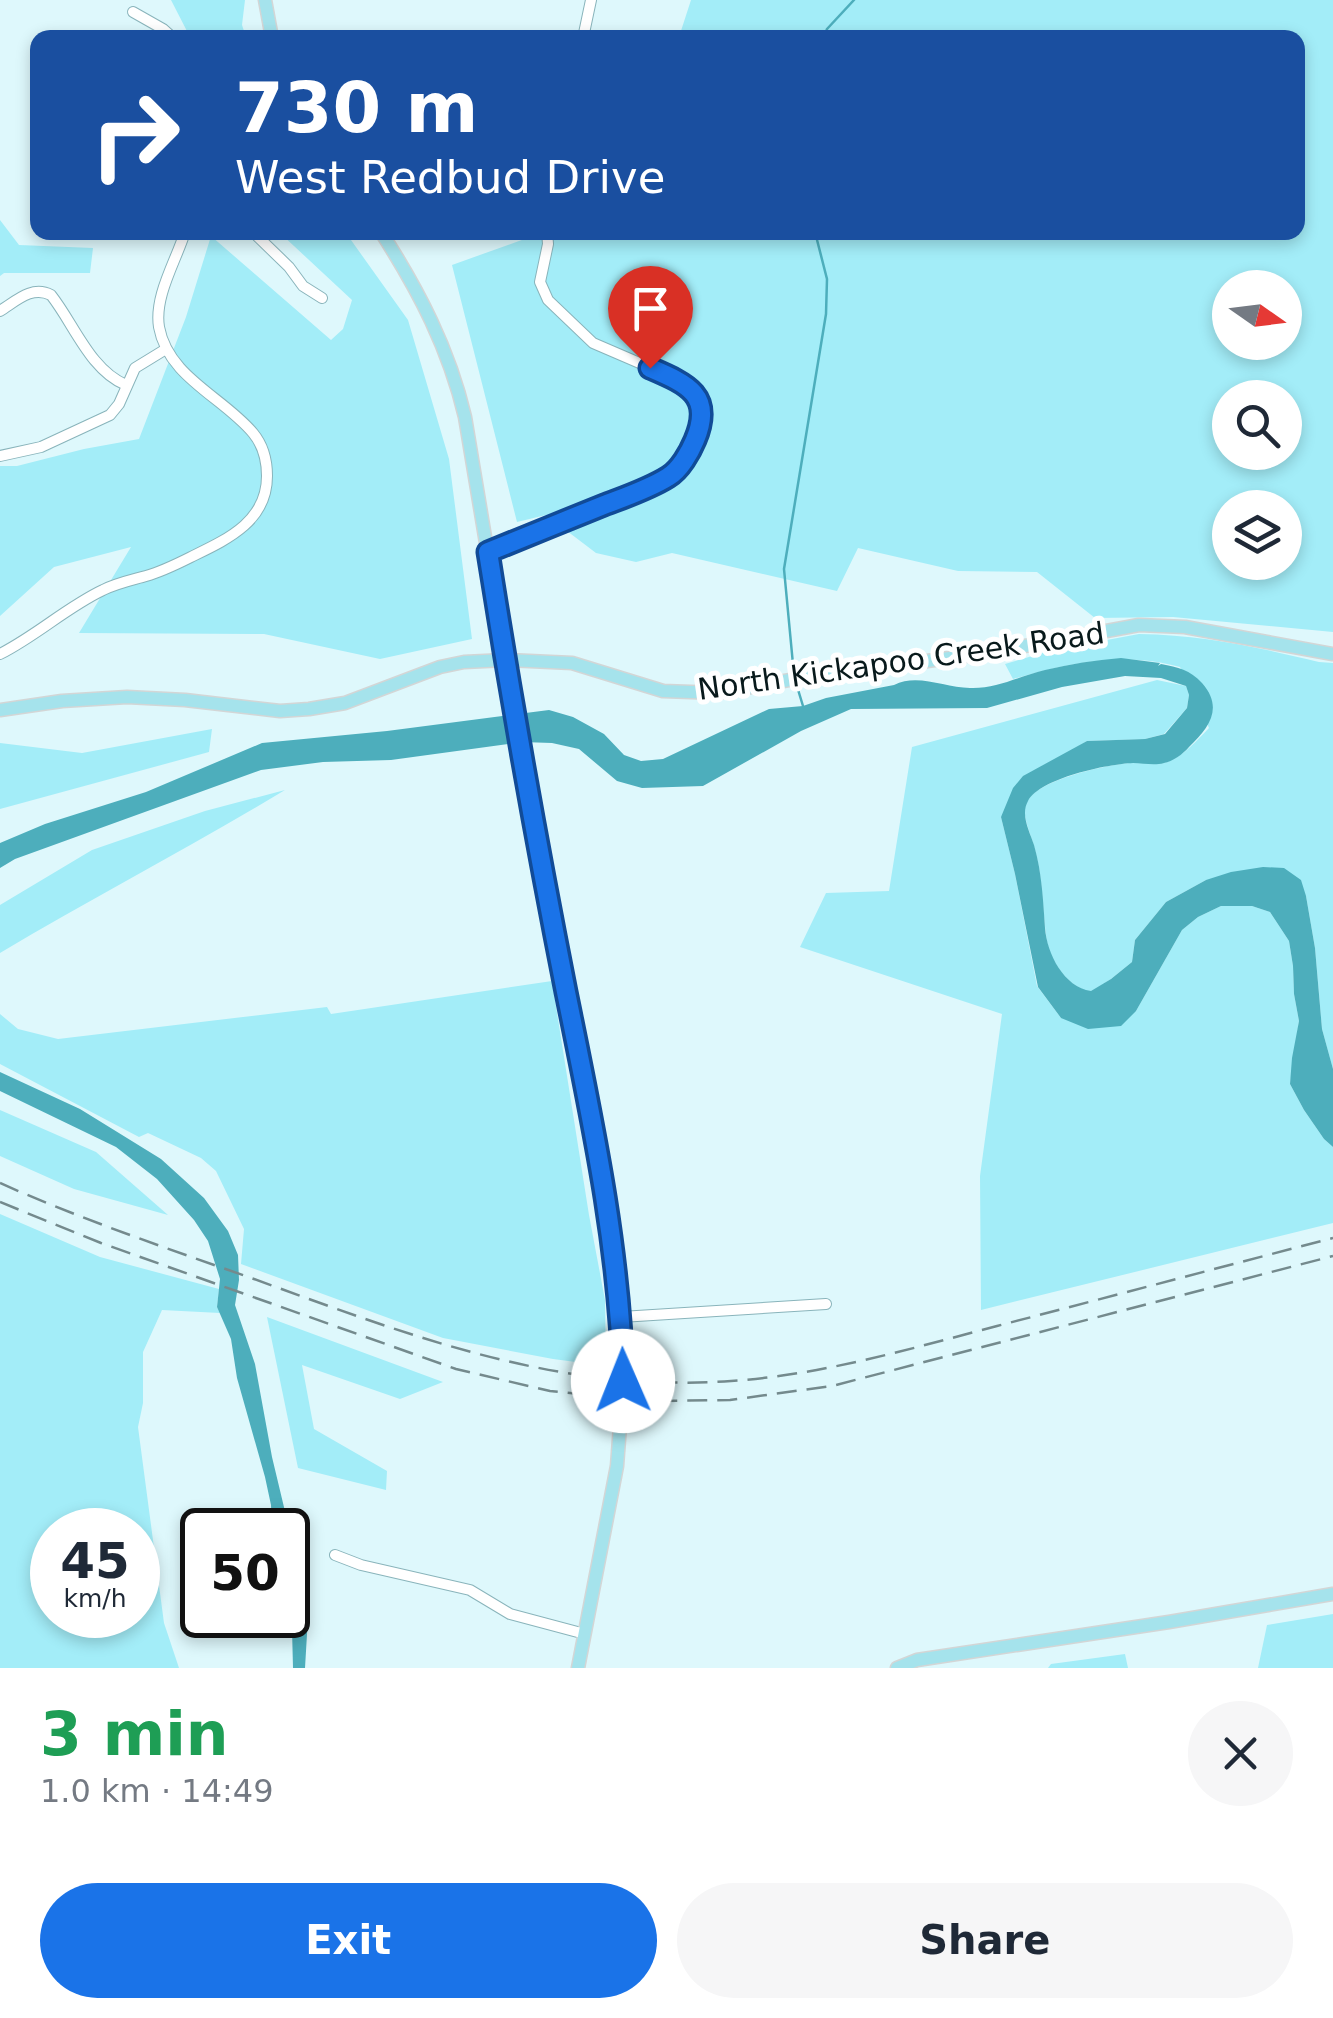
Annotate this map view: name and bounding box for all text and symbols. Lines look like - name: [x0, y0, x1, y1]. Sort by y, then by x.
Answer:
- text: 730 m: [235, 67, 478, 149]
- icon: right: [70, 70, 200, 200]
- text: West Redbud Drive: [235, 151, 665, 204]
- pin: [608, 266, 693, 369]
- north arrow: [1212, 270, 1302, 360]
- map controls: [1212, 270, 1302, 580]
- icon: arrive: [623, 281, 678, 336]
- button: search: [1212, 380, 1302, 470]
- button: layers: [1212, 490, 1302, 580]
- street label: North Kickapoo Creek Road: [695, 615, 1107, 707]
- position arrow: [571, 1329, 675, 1433]
- speed limit sign: 50: [180, 1508, 310, 1638]
- text: 45: [60, 1532, 130, 1590]
- text: km/h: [63, 1584, 127, 1613]
- text: 3 min: [40, 1699, 228, 1769]
- button: close: [1188, 1701, 1293, 1806]
- text: 1.0 km · 14:49: [40, 1772, 274, 1810]
- button: Exit: [40, 1883, 657, 1998]
- button: Share: [677, 1883, 1293, 1998]

